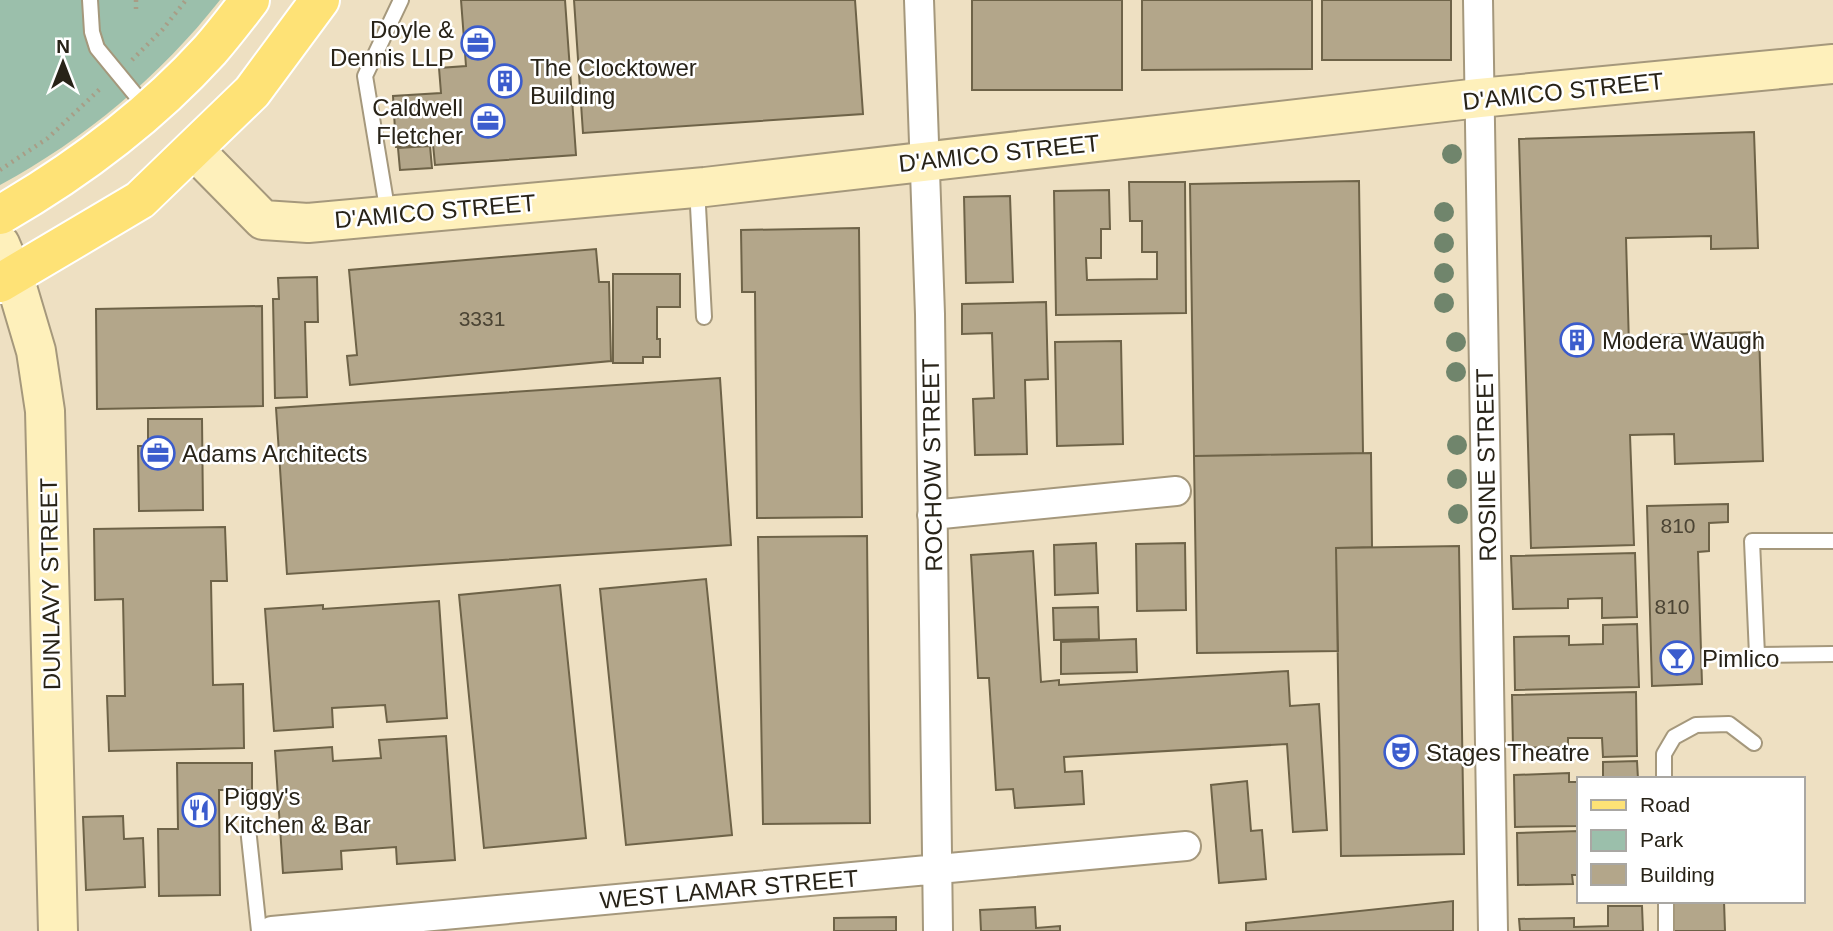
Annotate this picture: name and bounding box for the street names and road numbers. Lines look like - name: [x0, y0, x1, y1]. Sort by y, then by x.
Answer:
- street label: D'AMICO STREET: [1461, 67, 1665, 115]
- street label: D'AMICO STREET: [897, 129, 1101, 177]
- street label: D'AMICO STREET: [333, 189, 537, 233]
- street label: ROCHOW STREET: [917, 358, 947, 572]
- street label: ROSINE STREET: [1471, 368, 1501, 562]
- street label: DUNLAVY STREET: [35, 477, 65, 690]
- street label: WEST LAMAR STREET: [599, 864, 860, 914]

